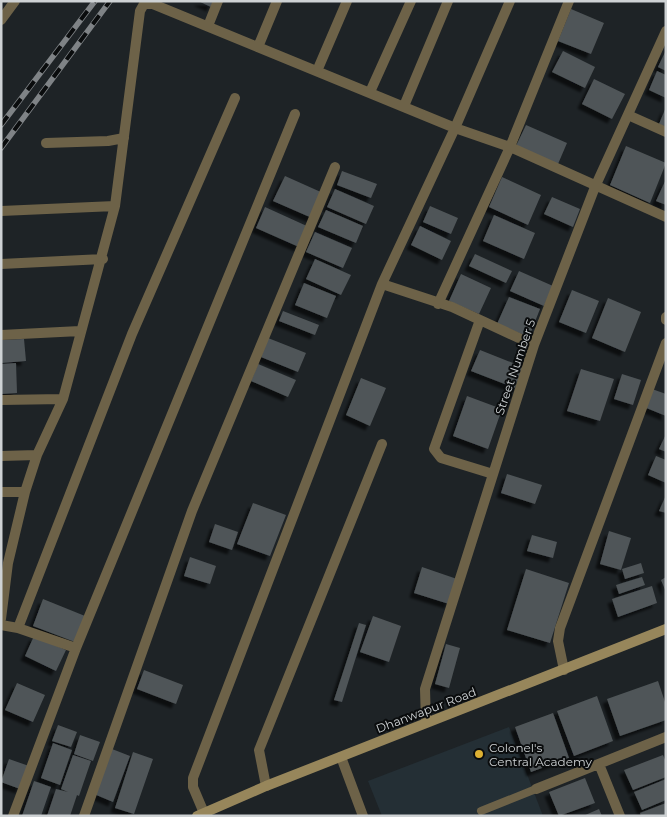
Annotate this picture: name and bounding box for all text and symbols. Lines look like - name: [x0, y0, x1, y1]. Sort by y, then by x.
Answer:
- street label: Street Number 5: [492, 317, 538, 417]
- street label: Dhanwapur Road: [374, 684, 478, 736]
- place label: Colonel's Central Academy: [489, 740, 593, 769]
- marker: Colonel's Central Academy: [473, 748, 485, 760]

